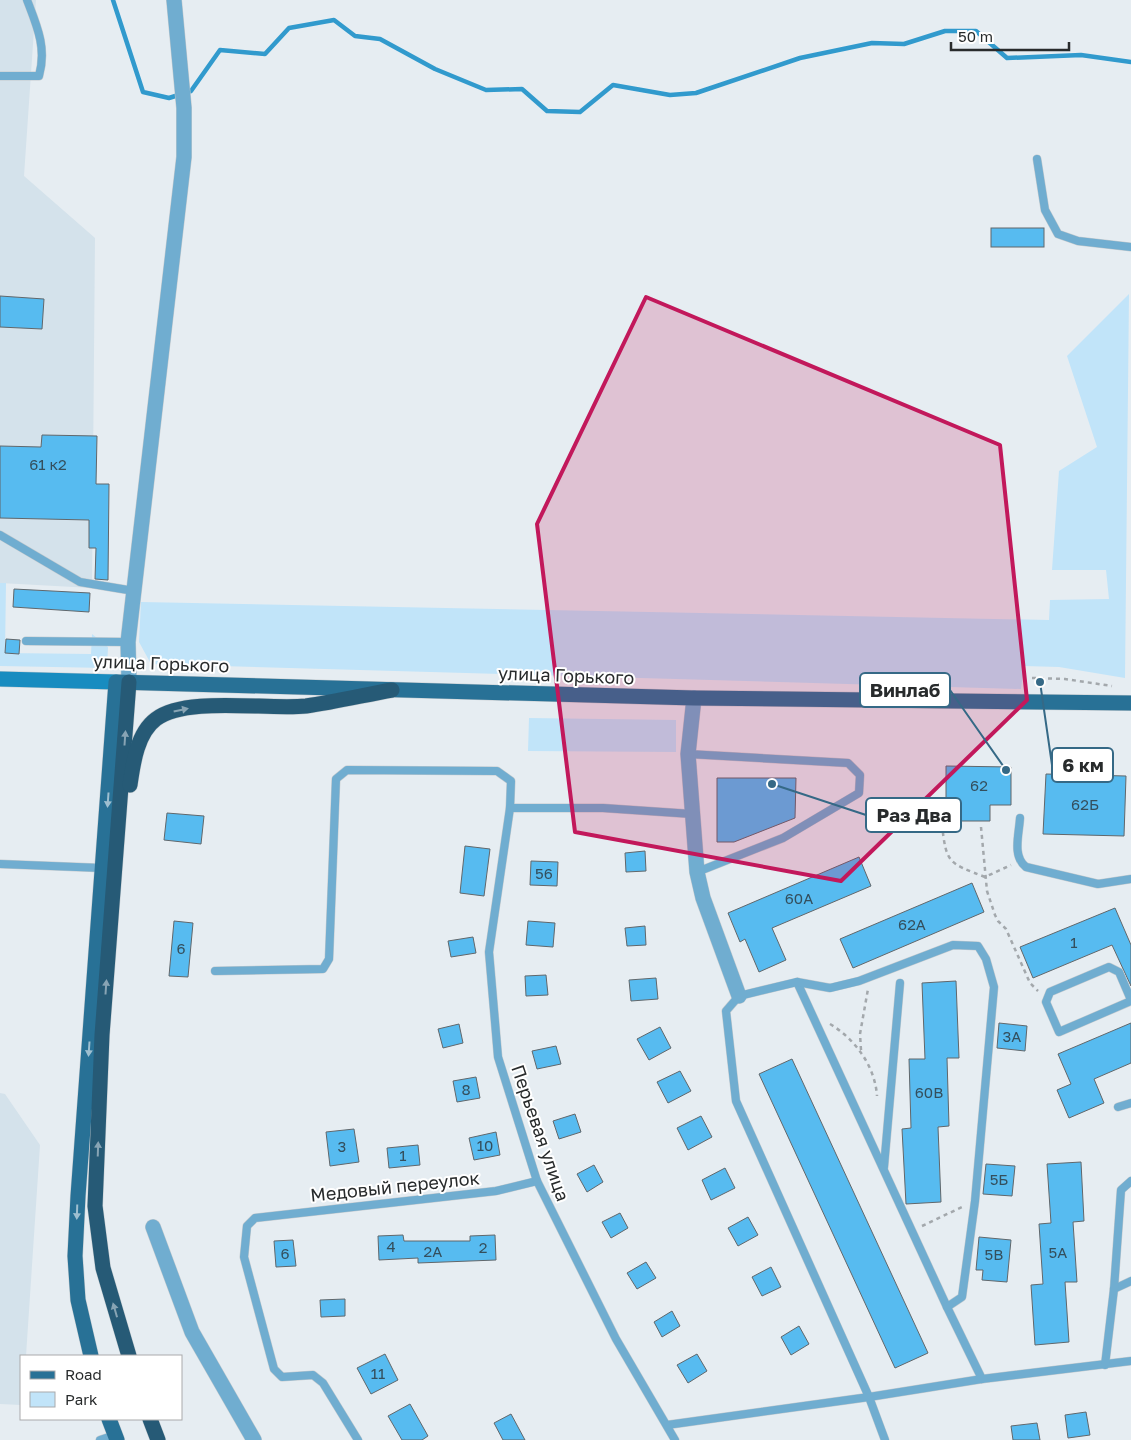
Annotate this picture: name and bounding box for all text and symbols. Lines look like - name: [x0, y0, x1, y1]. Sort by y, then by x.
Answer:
- scale bar: [951, 20, 1068, 52]
- text: 50 m: [958, 27, 993, 45]
- house number: 61 к2: [29, 455, 67, 473]
- street label: улица Горького: [93, 650, 230, 676]
- street label: улица Горького: [498, 662, 635, 688]
- callout: Винлаб: [860, 673, 950, 707]
- text: Винлаб: [870, 678, 940, 701]
- one-way arrow: [173, 705, 189, 713]
- one-way arrow: [121, 729, 129, 745]
- callout: 6 км: [1052, 748, 1113, 782]
- text: 6 км: [1062, 753, 1104, 776]
- house number: 62: [970, 776, 988, 794]
- one-way arrow: [103, 792, 111, 808]
- house number: 62Б: [1071, 795, 1099, 813]
- callout: Раз Два: [866, 798, 961, 832]
- text: Раз Два: [876, 803, 952, 826]
- house number: 56: [535, 864, 553, 882]
- house number: 60А: [785, 889, 813, 907]
- house number: 62А: [898, 915, 926, 933]
- house number: 1: [1070, 933, 1078, 951]
- house number: 6: [176, 939, 186, 957]
- one-way arrow: [102, 979, 110, 995]
- house number: 3А: [1003, 1027, 1021, 1045]
- one-way arrow: [84, 1042, 92, 1058]
- street label: Перьевая улица: [507, 1062, 575, 1204]
- house number: 8: [461, 1080, 471, 1098]
- house number: 60В: [915, 1083, 943, 1101]
- house number: 10: [477, 1136, 493, 1154]
- house number: 3: [338, 1137, 346, 1155]
- one-way arrow: [94, 1141, 102, 1157]
- house number: 1: [399, 1146, 407, 1164]
- street label: Медовый переулок: [309, 1166, 481, 1206]
- house number: 5Б: [990, 1170, 1008, 1188]
- one-way arrow: [73, 1204, 81, 1220]
- house number: 4: [386, 1237, 396, 1255]
- house number: 2: [479, 1238, 487, 1256]
- house number: 2А: [424, 1242, 442, 1260]
- house number: 5А: [1049, 1243, 1067, 1261]
- house number: 6: [280, 1244, 290, 1262]
- house number: 5В: [985, 1245, 1003, 1263]
- one-way arrow: [111, 1302, 119, 1317]
- legend: [20, 1355, 182, 1420]
- house number: 11: [371, 1364, 385, 1382]
- text: Road: [65, 1365, 102, 1383]
- text: Park: [65, 1390, 98, 1408]

